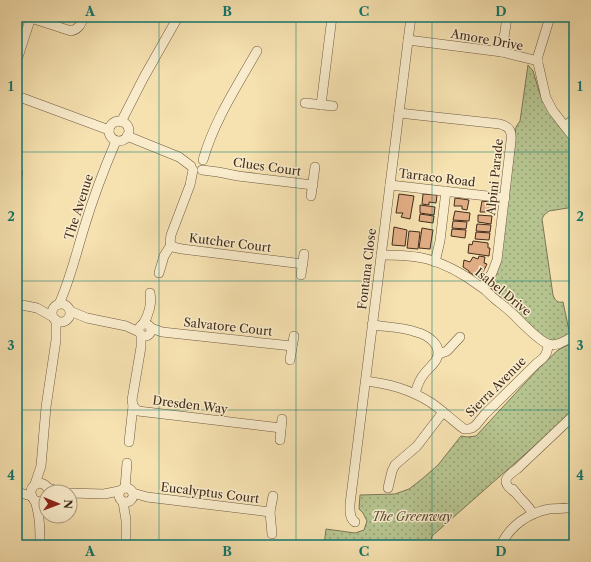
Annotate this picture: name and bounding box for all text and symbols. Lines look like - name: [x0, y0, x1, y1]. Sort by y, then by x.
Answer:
- text: A: [84, 3, 96, 19]
- text: B: [222, 3, 232, 19]
- text: C: [359, 3, 369, 19]
- text: D: [495, 3, 507, 19]
- street label: Amore Drive: [449, 26, 525, 53]
- text: 1: [8, 78, 14, 94]
- text: 1: [577, 78, 583, 94]
- street label: Alpini Parade: [483, 137, 506, 217]
- street label: Clues Court: [232, 154, 303, 179]
- street label: Tarraco Road: [398, 165, 477, 190]
- street label: The Avenue: [61, 172, 96, 242]
- text: 2: [7, 208, 15, 224]
- text: 2: [576, 208, 584, 224]
- street label: Fontana Close: [354, 227, 379, 310]
- street label: Kutcher Court: [188, 230, 273, 255]
- street label: Isabel Drive: [472, 264, 535, 319]
- street label: Salvatore Court: [183, 314, 274, 339]
- text: 3: [7, 337, 15, 353]
- text: 3: [576, 337, 584, 353]
- street label: Sierra Avenue: [462, 353, 529, 420]
- street label: Dresden Way: [152, 392, 229, 417]
- text: 4: [7, 467, 15, 483]
- text: 4: [576, 467, 584, 483]
- street label: Eucalyptus Court: [160, 479, 261, 506]
- north arrow: [38, 484, 78, 524]
- text: N: [61, 499, 75, 510]
- park label: The Greenway: [372, 509, 452, 524]
- text: A: [84, 543, 96, 559]
- text: B: [222, 543, 232, 559]
- text: C: [359, 543, 369, 559]
- text: D: [495, 543, 507, 559]

